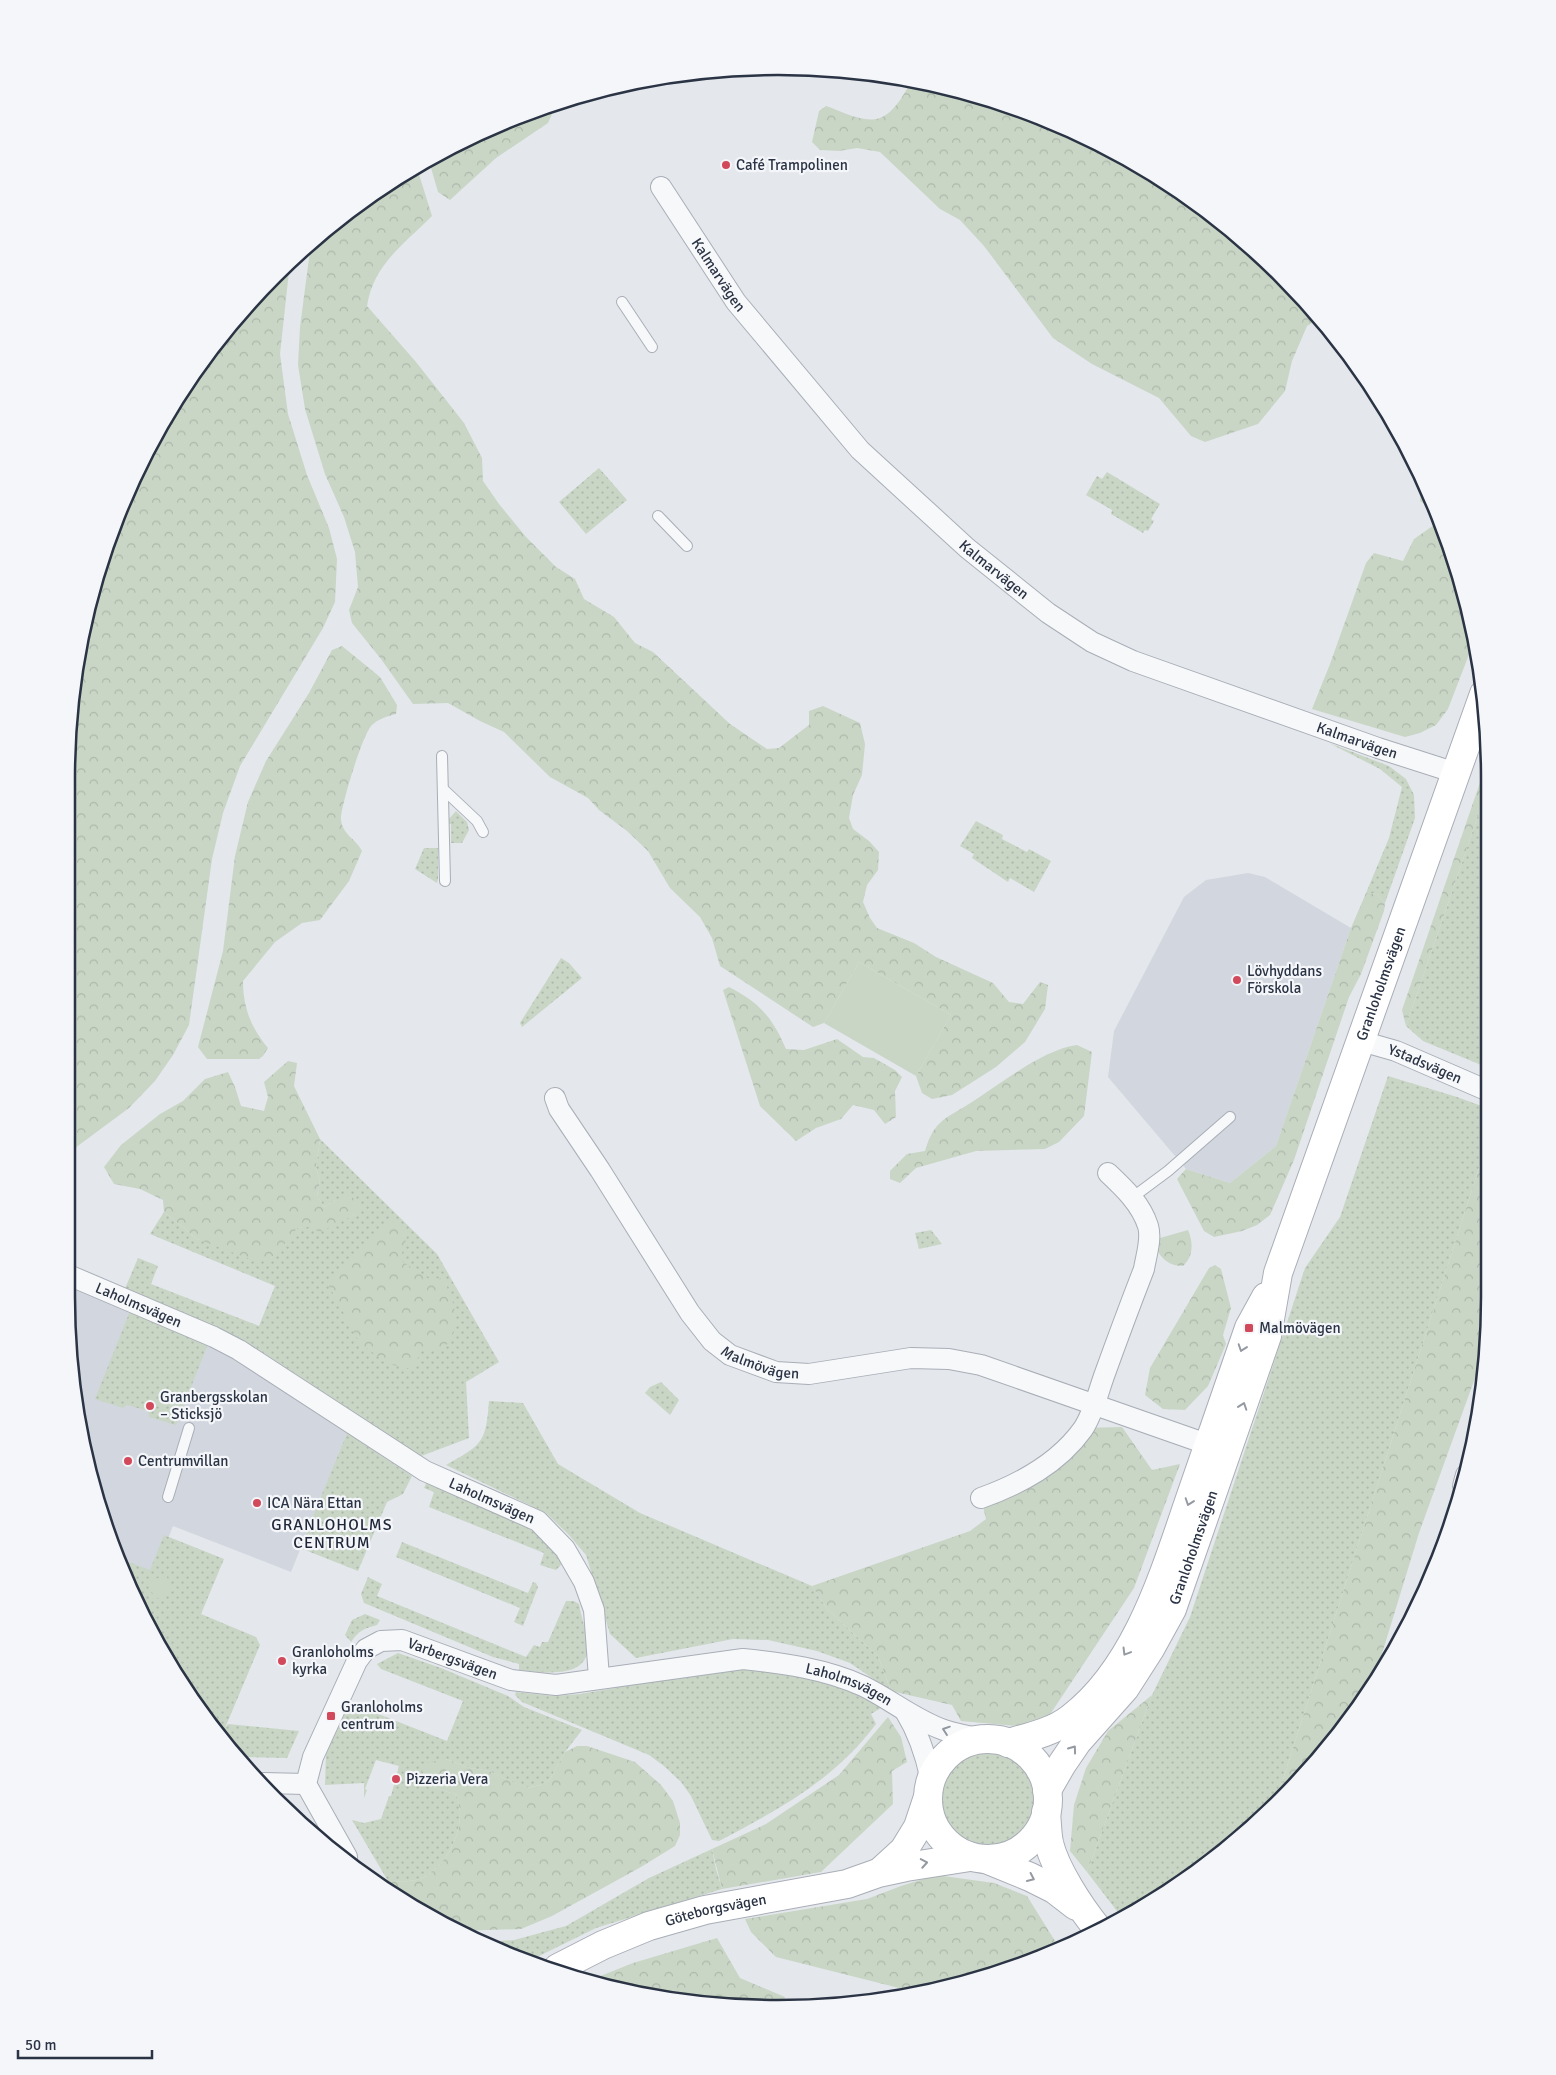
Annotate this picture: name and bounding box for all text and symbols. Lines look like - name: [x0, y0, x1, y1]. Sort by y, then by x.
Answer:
- place label: Café Trampolinen: [736, 156, 848, 174]
- marker: Café Trampolinen: [720, 159, 732, 171]
- street label: Kalmarvägen: [688, 235, 749, 315]
- street label: Kalmarvägen: [955, 536, 1033, 603]
- street label: Kalmarvägen: [1314, 718, 1400, 763]
- street label: Granloholmsvägen: [1352, 924, 1410, 1043]
- place label: Lövhyddans Förskola: [1247, 962, 1322, 997]
- marker: Lövhyddans Förskola: [1231, 974, 1243, 986]
- street label: Ystadsvägen: [1386, 1040, 1465, 1087]
- street label: Laholmsvägen: [93, 1279, 185, 1331]
- place label: Malmövägen: [1259, 1319, 1341, 1337]
- marker: Malmövägen: [1243, 1322, 1255, 1334]
- street label: Malmövägen: [717, 1342, 800, 1382]
- one-way arrow: [1238, 1344, 1248, 1352]
- place label: Granbergsskolan – Sticksjö: [160, 1388, 268, 1423]
- marker: Granbergsskolan – Sticksjö: [144, 1400, 156, 1412]
- one-way arrow: [1237, 1402, 1247, 1411]
- place label: Centrumvillan: [138, 1452, 229, 1470]
- marker: Centrumvillan: [122, 1455, 134, 1467]
- street label: Laholmsvägen: [446, 1474, 538, 1527]
- street label: Granloholmsvägen: [1165, 1488, 1222, 1607]
- place label: ICA Nära Ettan: [267, 1494, 362, 1512]
- marker: ICA Nära Ettan: [251, 1497, 263, 1509]
- one-way arrow: [1184, 1497, 1194, 1506]
- district label: GRANLOHOLMS CENTRUM: [271, 1515, 393, 1553]
- street label: Varbergsvägen: [405, 1634, 500, 1683]
- place label: Granloholms kyrka: [292, 1643, 374, 1678]
- one-way arrow: [1123, 1646, 1133, 1655]
- marker: Granloholms kyrka: [276, 1655, 288, 1667]
- street label: Laholmsvägen: [804, 1659, 896, 1709]
- place label: Granloholms centrum: [341, 1698, 423, 1733]
- marker: Granloholms centrum: [325, 1710, 337, 1722]
- one-way arrow: [942, 1725, 951, 1735]
- one-way arrow: [1067, 1746, 1075, 1755]
- place label: Pizzeria Vera: [406, 1770, 488, 1788]
- marker: Pizzeria Vera: [390, 1773, 402, 1785]
- one-way arrow: [919, 1859, 928, 1869]
- one-way arrow: [1026, 1872, 1035, 1882]
- street label: Göteborgsvägen: [663, 1890, 768, 1930]
- scale bar: [18, 2028, 151, 2060]
- text: 50 m: [25, 2036, 56, 2054]

